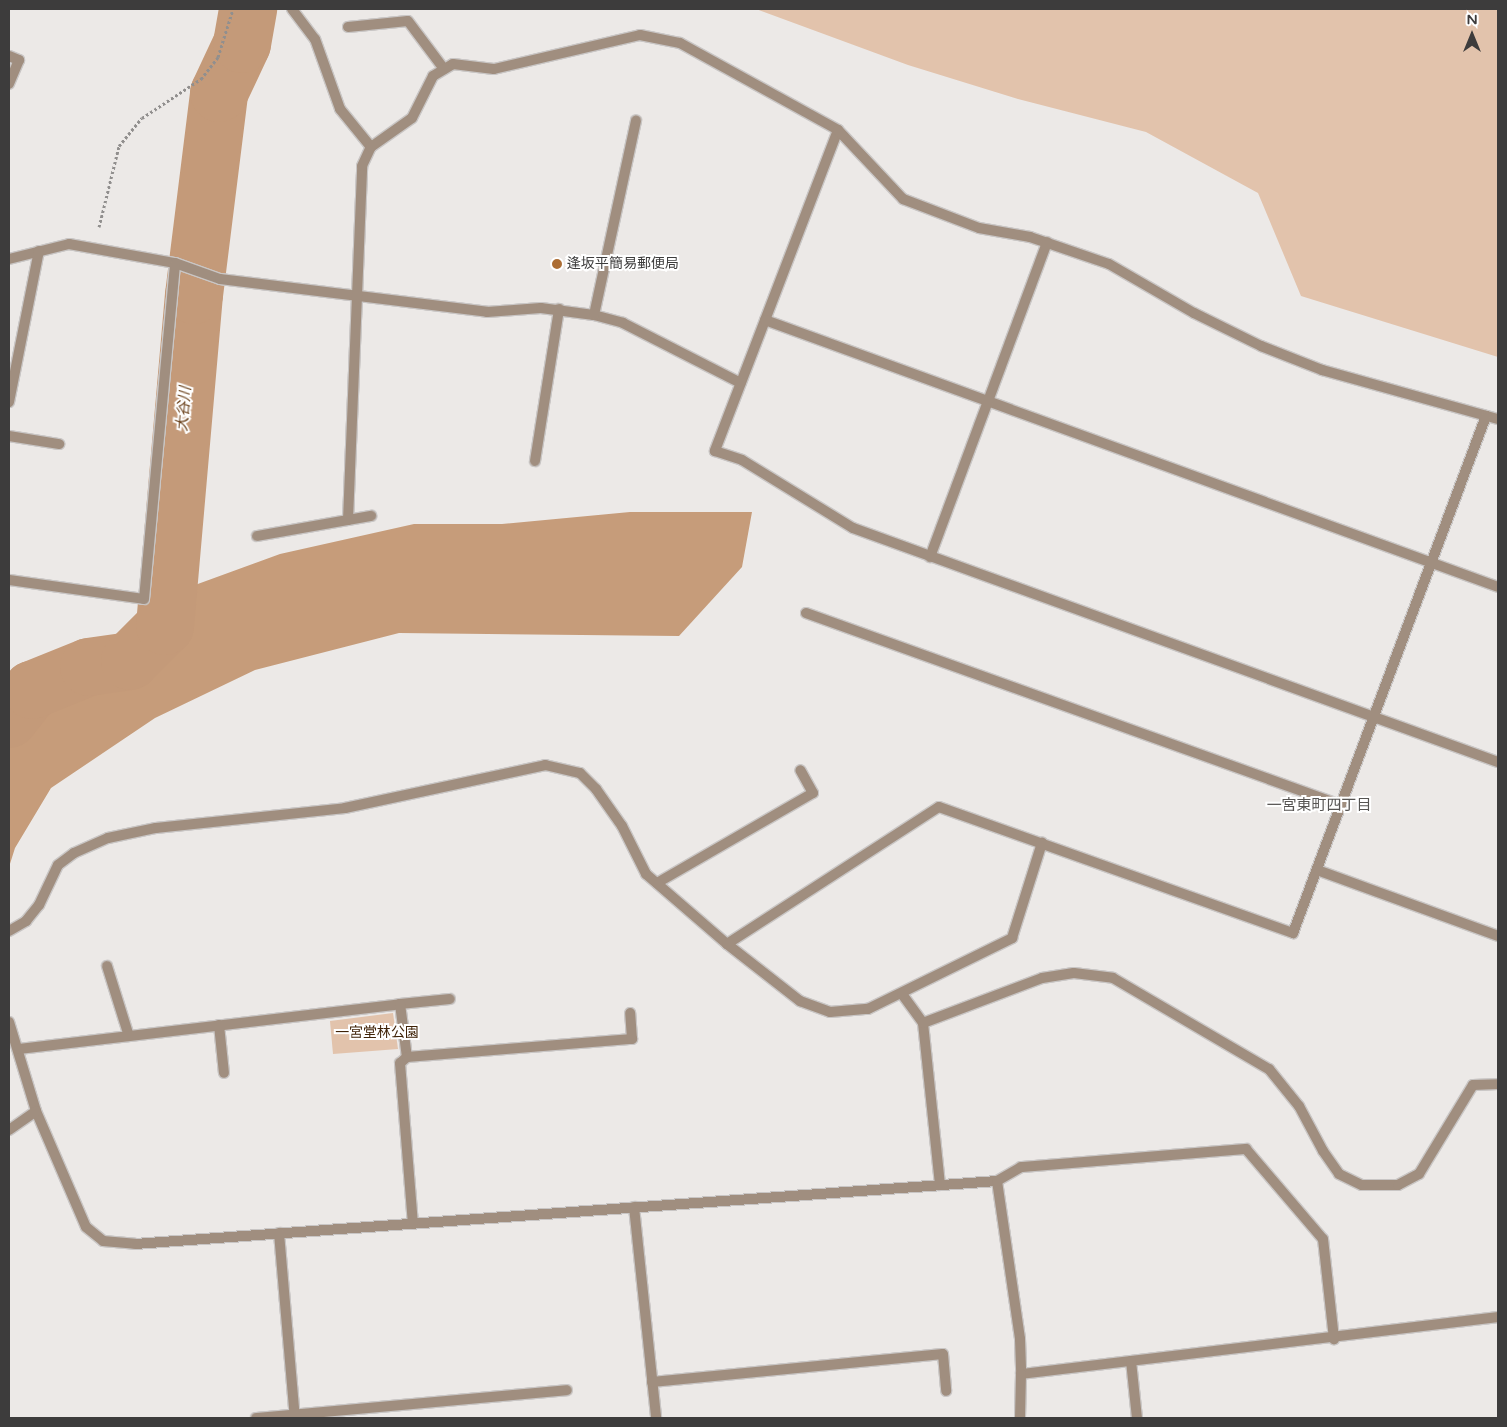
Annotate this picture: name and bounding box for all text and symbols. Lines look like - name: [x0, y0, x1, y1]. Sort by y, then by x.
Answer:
- north arrow: [1447, 10, 1497, 60]
- text: N: [1466, 11, 1478, 28]
- place label: 逢坂平簡易郵便局: [567, 256, 679, 272]
- marker: 逢坂平簡易郵便局: [551, 258, 563, 270]
- water label: 大谷川: [173, 386, 195, 432]
- district label: 一宮東町四丁目: [1267, 797, 1371, 815]
- park label: 一宮堂林公園: [335, 1025, 419, 1041]

